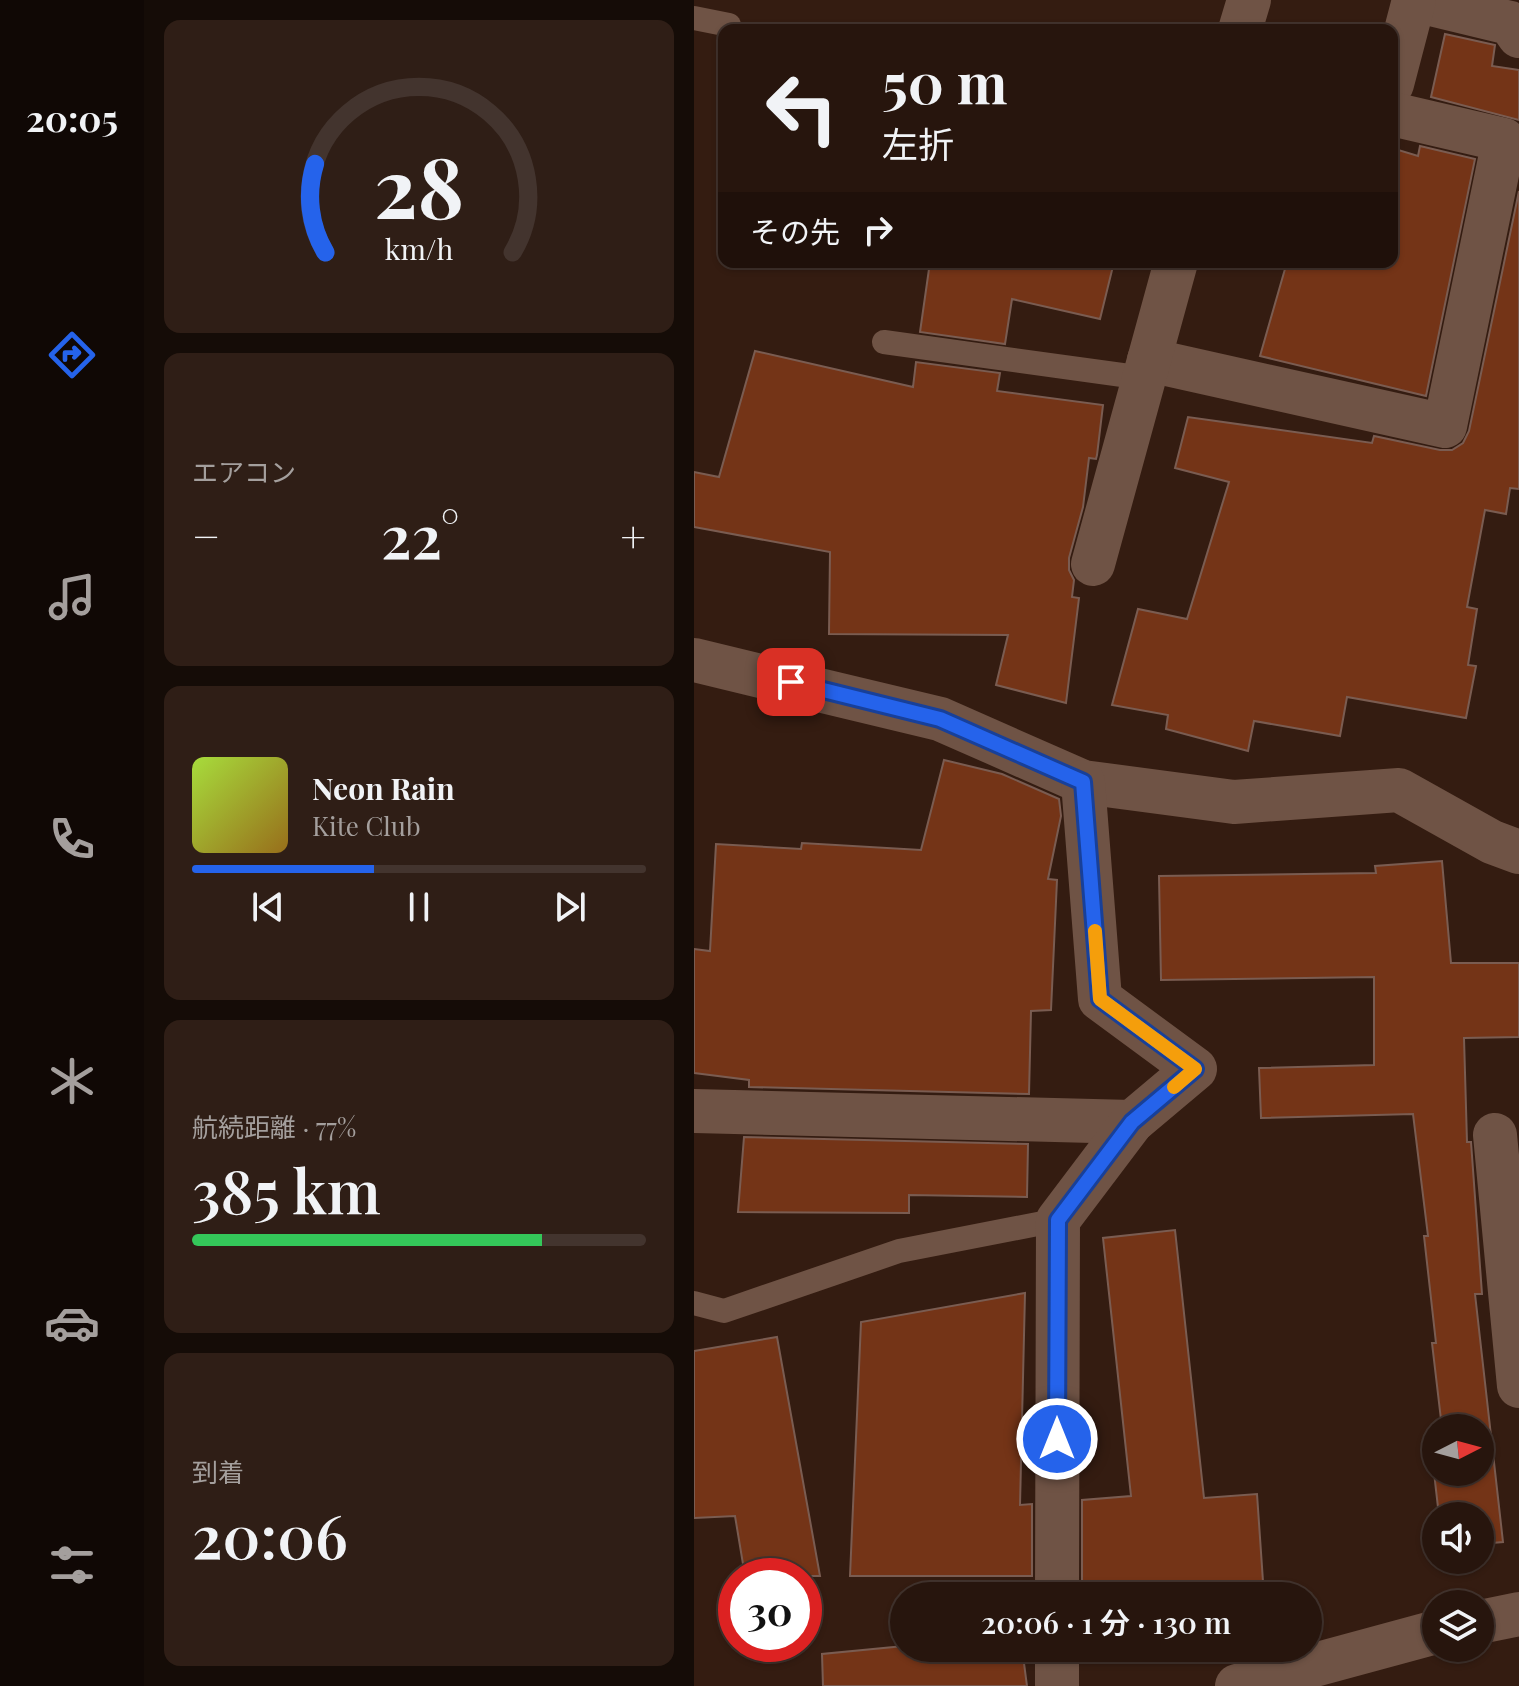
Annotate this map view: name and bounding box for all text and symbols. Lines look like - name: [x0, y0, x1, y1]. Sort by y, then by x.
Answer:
- text: 50 m: [882, 44, 1008, 119]
- icon: left: [750, 56, 854, 160]
- text: 20:05: [26, 93, 118, 141]
- text: 左折: [882, 119, 954, 167]
- text: 28: [374, 128, 464, 239]
- icon: right: [856, 208, 900, 252]
- text: その先: [750, 211, 840, 251]
- text: km/h: [385, 229, 453, 267]
- icon: directions: [44, 327, 100, 383]
- text: エアコン: [192, 454, 296, 489]
- text: 22°: [381, 494, 460, 574]
- text: −: [192, 505, 220, 564]
- text: +: [620, 505, 646, 564]
- icon: music: [44, 569, 100, 625]
- pin: [757, 648, 825, 716]
- icon: arrive: [769, 660, 813, 704]
- text: Neon Rain: [312, 768, 455, 808]
- text: Kite Club: [312, 808, 421, 843]
- icon: phone: [44, 811, 100, 867]
- icon: previous: [246, 885, 290, 929]
- icon: pause: [397, 885, 441, 929]
- icon: next: [548, 885, 592, 929]
- icon: climate: [44, 1053, 100, 1109]
- text: 航続距離 · 77%: [192, 1109, 356, 1144]
- text: 385 km: [192, 1149, 381, 1229]
- icon: car: [44, 1295, 100, 1351]
- position arrow: [1015, 1397, 1099, 1481]
- north arrow: [1422, 1414, 1494, 1486]
- map controls: [1422, 1414, 1494, 1662]
- text: 到着: [192, 1454, 244, 1489]
- text: 20:06: [192, 1494, 348, 1574]
- button: sound: [1422, 1502, 1494, 1574]
- icon: filters: [44, 1537, 100, 1593]
- speed limit sign: 30: [718, 1558, 822, 1662]
- button: layers: [1422, 1590, 1494, 1662]
- text: 20:06 · 1 分 · 130 m: [981, 1602, 1231, 1642]

